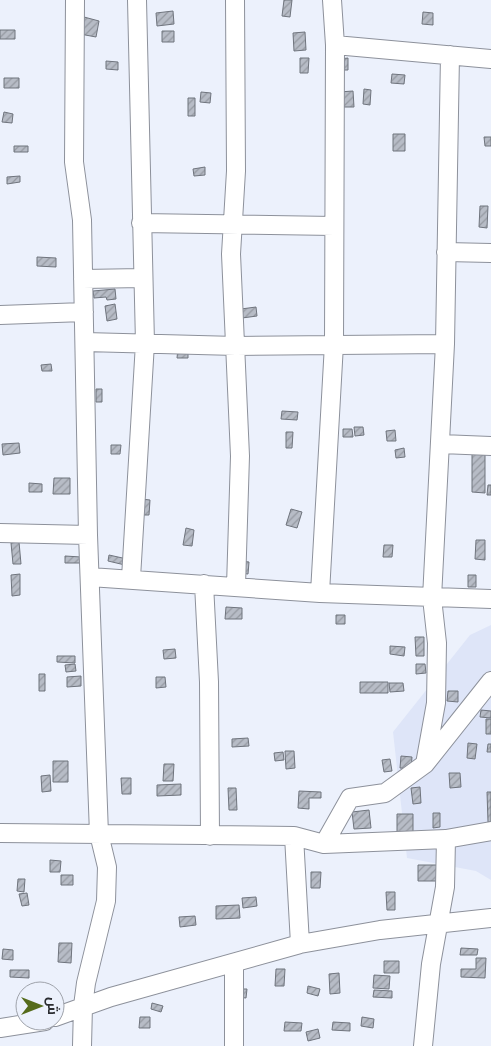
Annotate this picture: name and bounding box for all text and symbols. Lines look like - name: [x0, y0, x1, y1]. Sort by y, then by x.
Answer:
- north arrow: [15, 981, 65, 1031]
- text: ش: [42, 997, 62, 1015]

